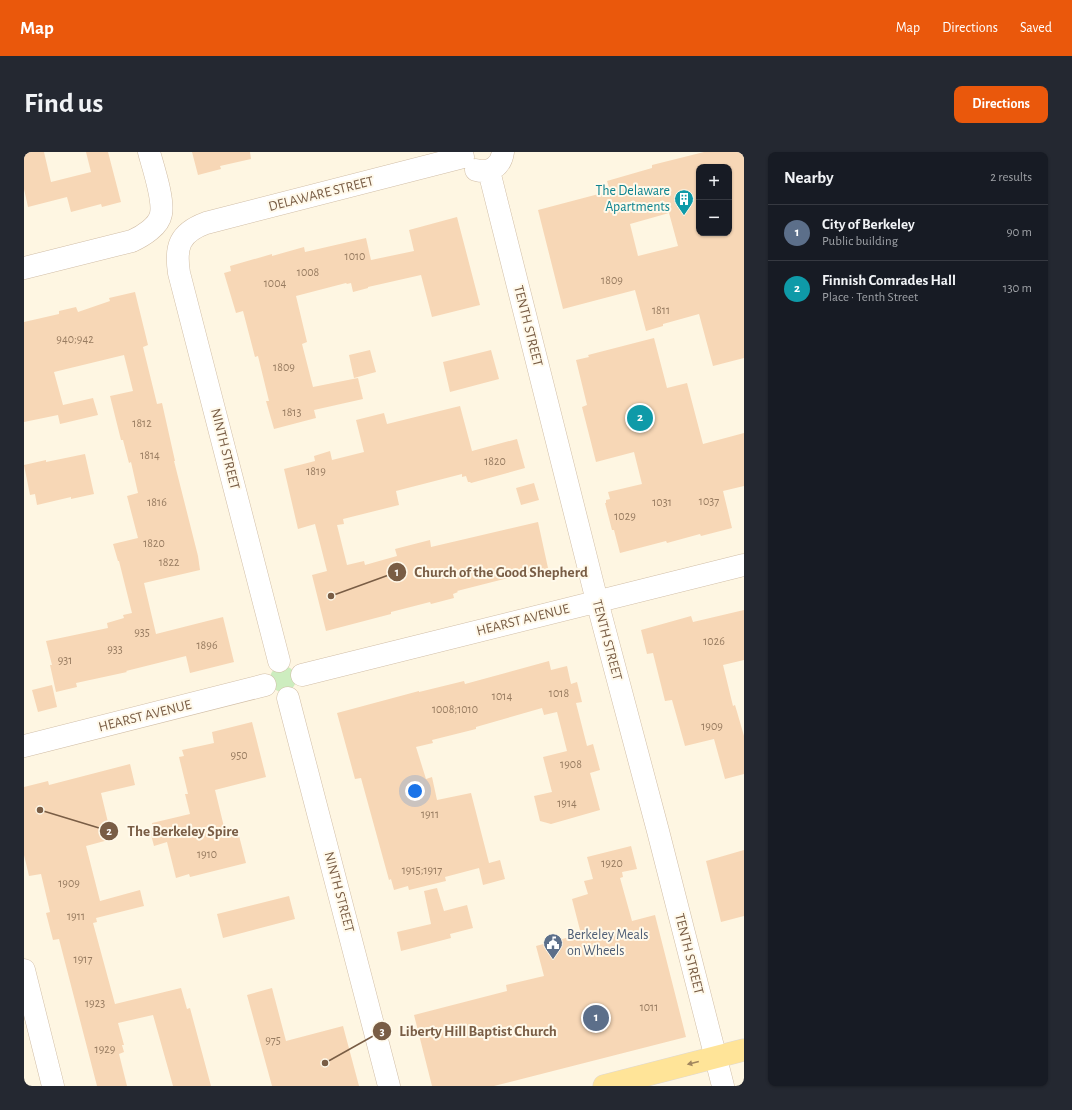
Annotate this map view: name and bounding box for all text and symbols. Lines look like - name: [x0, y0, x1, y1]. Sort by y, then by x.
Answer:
- text: Map: [20, 19, 54, 38]
- text: Map: [896, 21, 920, 35]
- text: Directions: [942, 21, 998, 35]
- text: Saved: [1020, 21, 1052, 35]
- button: Directions: [954, 86, 1048, 123]
- text: Find us: [24, 90, 103, 118]
- map controls: [696, 164, 732, 236]
- button: +: [696, 164, 732, 200]
- text: Nearby: [784, 169, 834, 186]
- text: 2 results: [990, 171, 1032, 184]
- street label: DELAWARE STREET: [267, 174, 375, 214]
- place label: The Delaware Apartments: [595, 184, 670, 214]
- building icon: The Delaware Apartments: [673, 188, 695, 216]
- button: −: [696, 200, 732, 236]
- text: City of Berkeley: [822, 217, 915, 232]
- text: 1: [795, 226, 799, 239]
- text: 90 m: [1006, 226, 1032, 239]
- text: Public building: [822, 235, 898, 248]
- house number: 1010: [345, 250, 365, 262]
- house number: 1008: [297, 266, 320, 278]
- text: Finnish Comrades Hall: [822, 273, 956, 288]
- house number: 1809: [601, 274, 623, 286]
- house number: 1004: [264, 277, 287, 289]
- text: 2: [794, 282, 800, 295]
- text: 130 m: [1003, 282, 1032, 295]
- street label: TENTH STREET: [511, 284, 545, 368]
- text: Place · Tenth Street: [822, 291, 918, 304]
- house number: 1811: [652, 304, 670, 316]
- house number: 940;942: [56, 333, 94, 345]
- house number: 1809: [273, 361, 295, 373]
- pin: 2: [627, 403, 653, 433]
- house number: 1813: [283, 406, 301, 418]
- street label: NINTH STREET: [208, 407, 242, 491]
- house number: 1812: [132, 417, 152, 429]
- house number: 1814: [140, 449, 160, 461]
- house number: 1820: [484, 455, 506, 467]
- house number: 1819: [306, 465, 326, 477]
- house number: 1037: [699, 495, 719, 507]
- house number: 1816: [147, 496, 167, 508]
- house number: 1031: [652, 496, 672, 508]
- house number: 1029: [614, 510, 636, 522]
- house number: 1820: [143, 537, 165, 549]
- house number: 1822: [159, 556, 180, 568]
- callout: Church of the Good Shepherd: [387, 559, 596, 586]
- text: Church of the Good Shepherd: [414, 565, 588, 580]
- text: 1: [395, 566, 399, 578]
- street label: TENTH STREET: [589, 598, 625, 682]
- street label: HEARST AVENUE: [475, 602, 571, 638]
- house number: 935: [134, 626, 150, 638]
- house number: 1026: [703, 635, 725, 647]
- house number: 1896: [196, 639, 218, 651]
- house number: 933: [107, 643, 123, 655]
- house number: 931: [58, 654, 72, 666]
- house number: 1018: [549, 687, 569, 699]
- house number: 1014: [492, 690, 512, 702]
- street label: HEARST AVENUE: [97, 698, 193, 734]
- house number: 1008;1010: [432, 703, 478, 715]
- house number: 1909: [701, 720, 723, 732]
- house number: 950: [231, 749, 248, 761]
- house number: 1908: [560, 758, 582, 770]
- your location: [405, 781, 425, 801]
- house number: 1914: [557, 797, 577, 809]
- house number: 1911: [421, 808, 439, 820]
- callout: The Berkeley Spire: [99, 817, 246, 844]
- text: The Berkeley Spire: [127, 824, 239, 839]
- text: 2: [106, 825, 112, 837]
- house number: 1910: [197, 848, 217, 860]
- street label: NINTH STREET: [322, 850, 357, 934]
- house number: 1920: [601, 857, 623, 869]
- house number: 1915;1917: [402, 864, 442, 876]
- house number: 1909: [58, 877, 80, 889]
- house number: 1911: [67, 910, 85, 922]
- street label: TENTH STREET: [672, 912, 706, 996]
- place label: Berkeley Meals on Wheels: [567, 928, 649, 958]
- public building icon: Berkeley Meals on Wheels: [542, 932, 564, 960]
- house number: 1917: [74, 953, 92, 965]
- house number: 1923: [85, 997, 105, 1009]
- house number: 1011: [640, 1001, 658, 1013]
- pin: 1: [583, 1003, 609, 1033]
- callout: Liberty Hill Baptist Church: [372, 1018, 565, 1045]
- text: Liberty Hill Baptist Church: [399, 1024, 557, 1039]
- text: 3: [379, 1025, 385, 1037]
- house number: 975: [265, 1034, 281, 1046]
- house number: 1929: [95, 1043, 116, 1055]
- one-way arrow: [686, 1060, 698, 1066]

